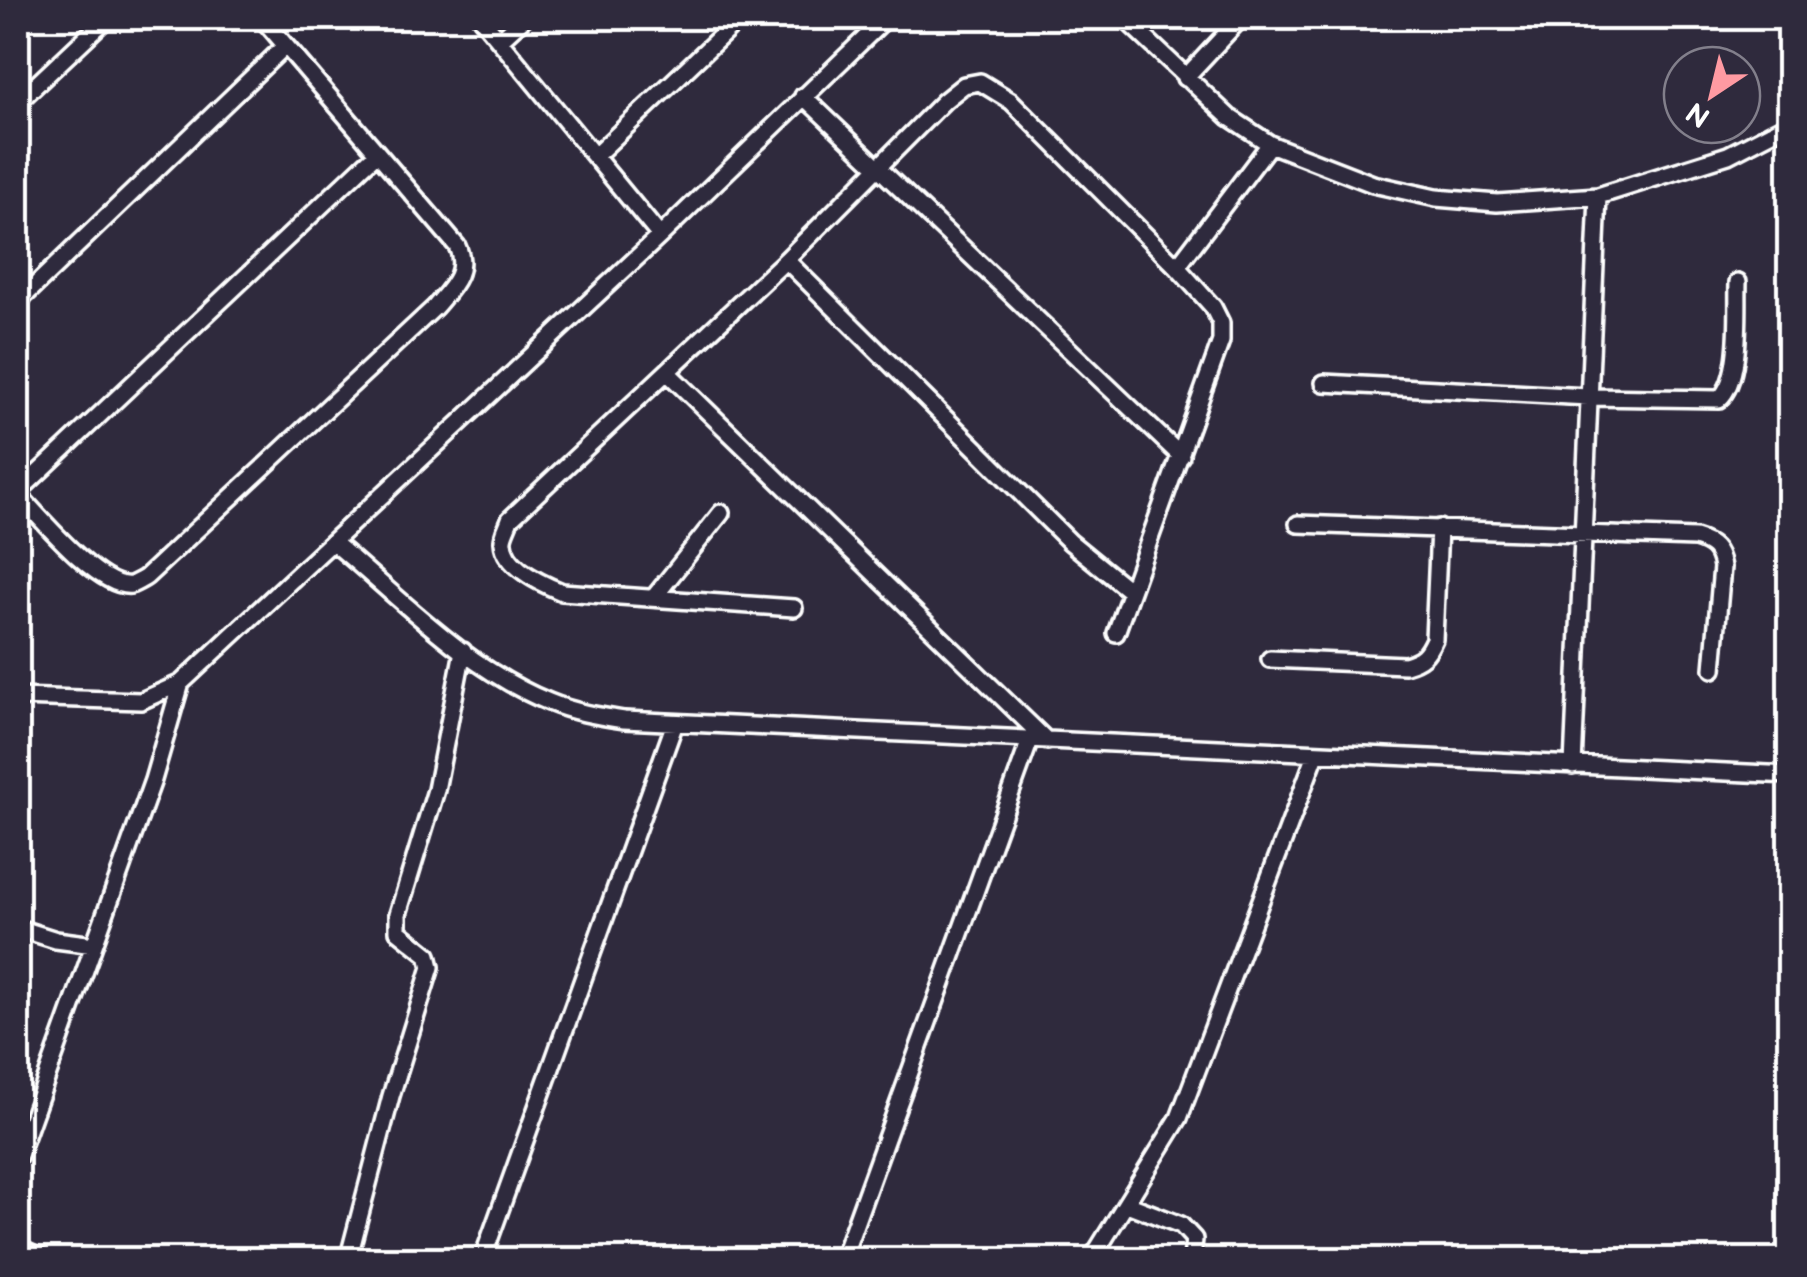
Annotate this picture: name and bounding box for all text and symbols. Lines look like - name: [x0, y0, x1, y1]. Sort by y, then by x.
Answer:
- north arrow: [1662, 45, 1762, 145]
- text: N: [1680, 95, 1717, 134]

